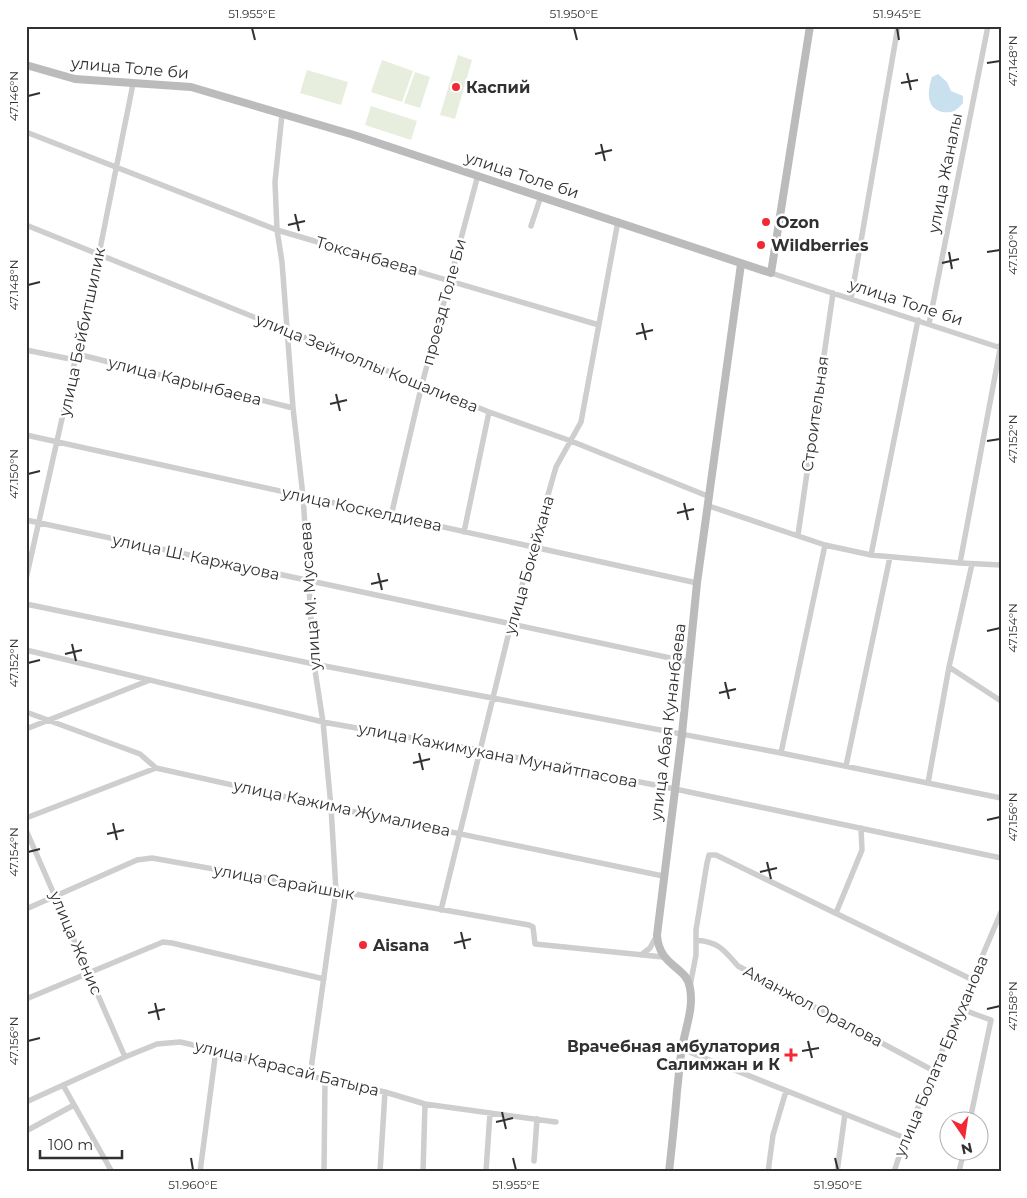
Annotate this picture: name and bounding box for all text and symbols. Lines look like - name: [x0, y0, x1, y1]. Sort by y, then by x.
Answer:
- text: 51.955°E: [228, 6, 276, 21]
- text: 51.950°E: [550, 6, 598, 21]
- text: 51.945°E: [873, 6, 921, 21]
- text: 47.148°N: [1005, 36, 1020, 87]
- street label: улица Толе би: [69, 53, 190, 83]
- text: 47.146°N: [6, 71, 21, 121]
- place label: Каспий: [466, 78, 530, 97]
- marker: Каспий: [450, 81, 462, 93]
- street label: улица Жаналы: [924, 111, 966, 236]
- street label: улица Толе би: [462, 147, 581, 202]
- place label: Ozon: [776, 213, 820, 232]
- marker: Ozon: [760, 216, 772, 228]
- text: 47.150°N: [1005, 225, 1020, 275]
- street label: Токсанбаева: [314, 232, 420, 280]
- place label: Wildberries: [771, 236, 869, 255]
- street label: проезд Толе Би: [418, 237, 470, 367]
- marker: Wildberries: [755, 239, 767, 251]
- street label: улица Бейбитшилик: [55, 245, 109, 419]
- text: 47.148°N: [6, 260, 21, 311]
- street label: улица Толе би: [846, 274, 965, 329]
- street label: улица Зейноллы Кошалиева: [252, 309, 481, 416]
- street label: улица Карынбаева: [105, 352, 264, 409]
- street label: Строительная: [797, 355, 833, 473]
- text: 47.152°N: [1005, 415, 1020, 463]
- text: 47.150°N: [6, 449, 21, 499]
- street label: улица Коскелдиева: [279, 483, 444, 535]
- street label: улица Бокейхана: [500, 493, 558, 638]
- street label: улица М. Мусаева: [295, 521, 325, 672]
- street label: улица Ш. Каржауова: [110, 530, 281, 584]
- text: 47.154°N: [1005, 603, 1020, 653]
- street label: улица Абая Кунанбаева: [646, 622, 690, 823]
- text: 47.152°N: [6, 639, 21, 687]
- street label: улица Кажимукана Мунайтпасова: [356, 718, 639, 791]
- street label: улица Кажима Жумалиева: [231, 775, 452, 840]
- text: 47.156°N: [1005, 792, 1020, 842]
- text: 47.154°N: [6, 827, 21, 877]
- street label: улица Сарайшык: [211, 860, 357, 904]
- street label: улица Женис: [45, 887, 106, 998]
- place label: Aisana: [372, 936, 429, 955]
- marker: Aisana: [357, 939, 369, 951]
- street label: улица Болата Ермуханова: [890, 952, 992, 1160]
- street label: Аманжол Оралова: [740, 961, 886, 1051]
- text: 47.158°N: [1005, 981, 1020, 1031]
- text: 47.156°N: [6, 1016, 21, 1066]
- street label: улица Карасай Батыра: [192, 1036, 381, 1100]
- place label: Врачебная амбулатория Салимжан и К: [567, 1037, 780, 1074]
- marker: Врачебная амбулатория Салимжан и К: [784, 1048, 798, 1062]
- north arrow: [940, 1110, 990, 1160]
- scale bar: [40, 1128, 122, 1160]
- text: 100 m: [48, 1135, 93, 1154]
- text: N: [959, 1139, 974, 1159]
- text: 51.960°E: [168, 1177, 218, 1192]
- text: 51.955°E: [492, 1177, 540, 1192]
- text: 51.950°E: [814, 1177, 862, 1192]

